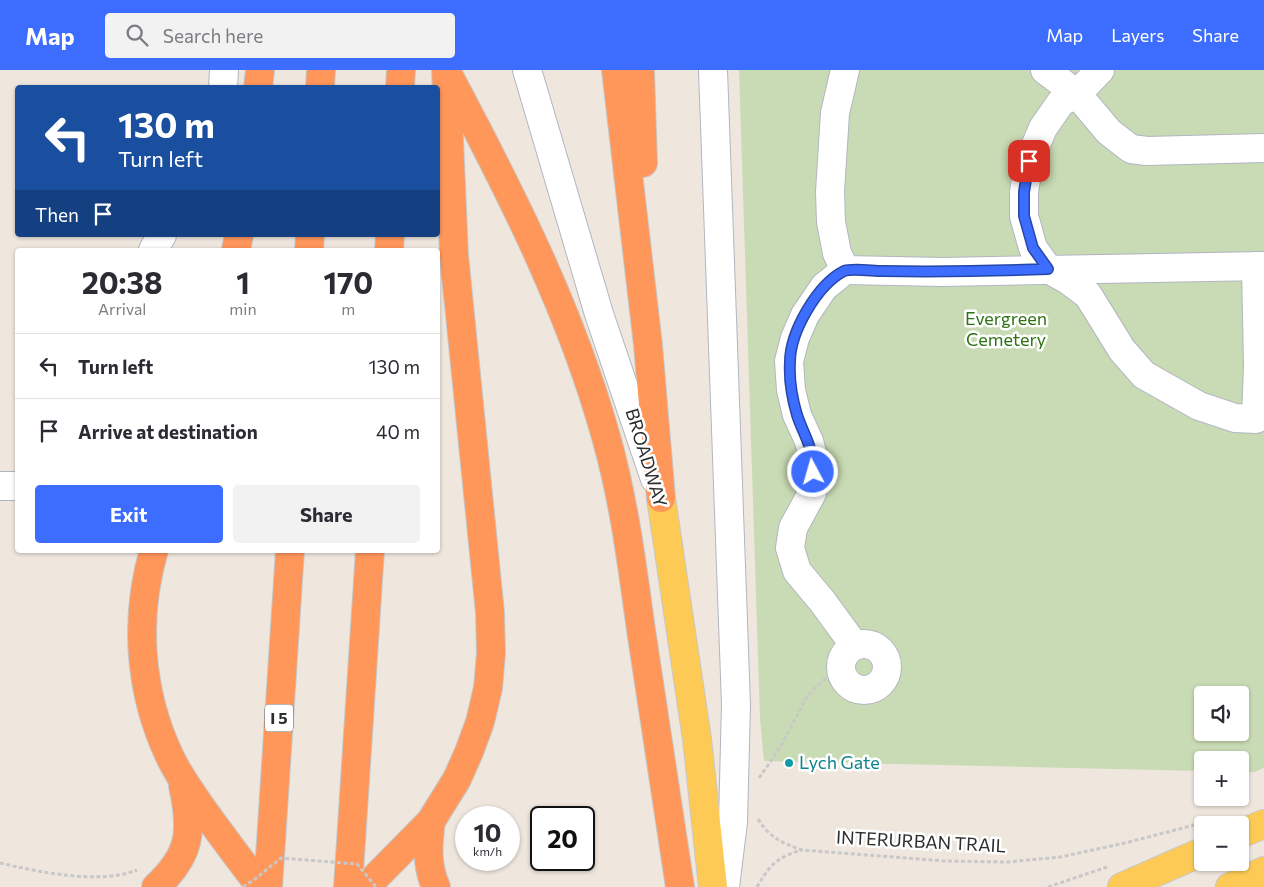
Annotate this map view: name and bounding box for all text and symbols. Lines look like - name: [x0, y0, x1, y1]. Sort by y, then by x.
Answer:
- search box: [105, 13, 455, 58]
- text: Map: [25, 21, 75, 50]
- icon: search: [123, 21, 151, 49]
- text: Search here: [163, 24, 263, 47]
- text: Map: [1046, 24, 1083, 46]
- text: Layers: [1111, 24, 1164, 46]
- text: Share: [1192, 24, 1239, 46]
- text: 130 m: [118, 102, 215, 145]
- icon: left: [35, 105, 100, 170]
- pin: [1008, 140, 1050, 182]
- text: Turn left: [118, 145, 203, 172]
- icon: arrive: [1015, 147, 1043, 175]
- icon: arrive: [89, 200, 117, 228]
- text: Then: [35, 203, 79, 226]
- text: 20:38: [82, 263, 163, 300]
- text: 1: [236, 263, 250, 300]
- text: 170: [323, 263, 373, 300]
- text: Arrival: [98, 299, 146, 318]
- text: min: [229, 299, 257, 318]
- text: m: [341, 299, 355, 318]
- park label: Evergreen Cemetery: [965, 307, 1047, 350]
- icon: left: [35, 352, 63, 380]
- text: Turn left: [78, 355, 153, 378]
- text: 130 m: [368, 355, 420, 378]
- street label: BROADWAY: [621, 405, 673, 510]
- icon: arrive: [35, 417, 63, 445]
- text: Arrive at destination: [78, 420, 258, 443]
- text: 40 m: [376, 420, 420, 443]
- position arrow: [786, 445, 838, 497]
- button: Exit: [35, 485, 223, 543]
- button: Share: [233, 485, 420, 543]
- map controls: [1194, 686, 1249, 871]
- button: sound: [1194, 686, 1249, 741]
- road number: I 5: [265, 704, 293, 731]
- place label: Lych Gate: [799, 751, 880, 773]
- button: +: [1194, 751, 1249, 806]
- marker: Lych Gate: [783, 757, 795, 769]
- speed limit sign: 20: [530, 806, 595, 871]
- button: −: [1194, 816, 1249, 871]
- text: 10: [474, 817, 501, 847]
- street label: INTERURBAN TRAIL: [836, 826, 1007, 856]
- text: km/h: [473, 844, 502, 858]

